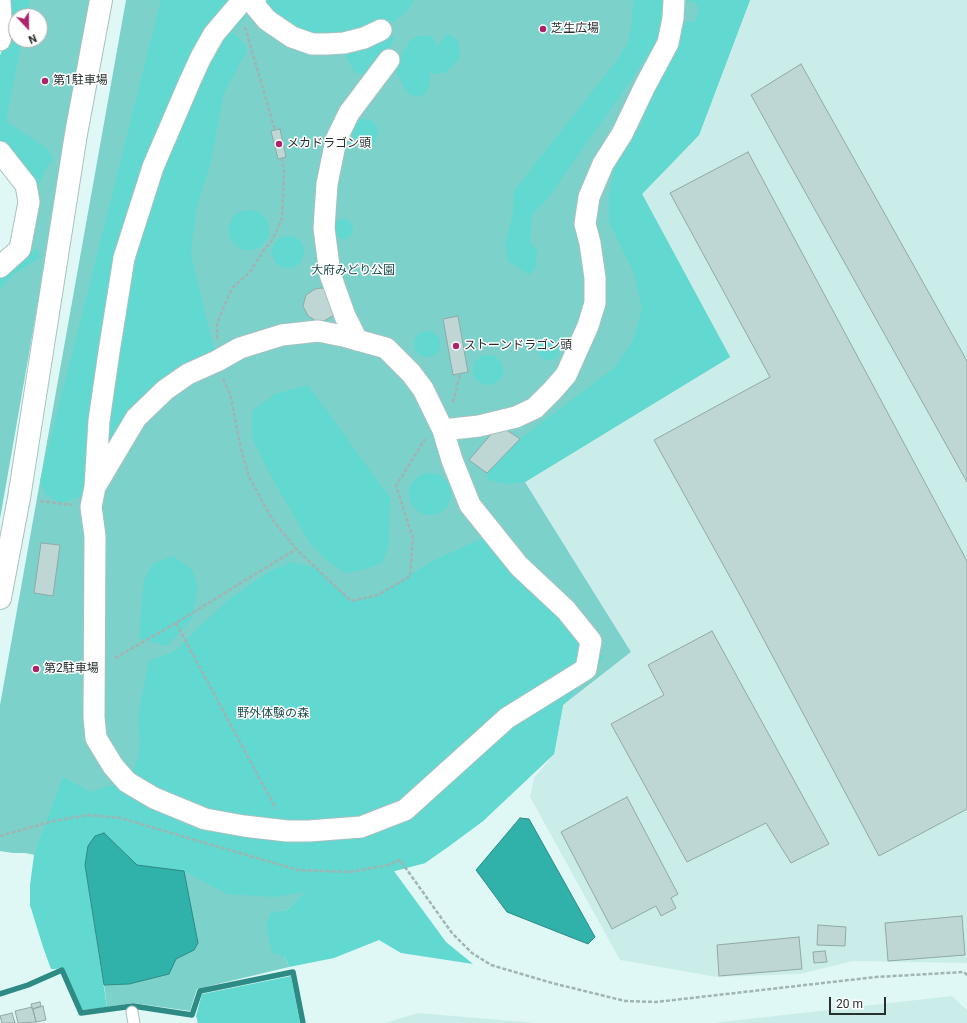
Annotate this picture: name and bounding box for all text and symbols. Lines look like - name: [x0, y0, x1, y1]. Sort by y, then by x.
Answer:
- north arrow: [8, 8, 48, 48]
- place label: 芝生広場: [551, 22, 599, 36]
- marker: 芝生広場: [538, 24, 548, 34]
- text: N: [26, 31, 38, 46]
- place label: 第1駐車場: [53, 74, 108, 88]
- marker: 第1駐車場: [40, 76, 50, 86]
- place label: メカドラゴン頭: [287, 137, 371, 151]
- marker: メカドラゴン頭: [274, 139, 284, 149]
- park label: 大府みどり公園: [311, 264, 395, 278]
- place label: ストーンドラゴン頭: [464, 339, 572, 353]
- marker: ストーンドラゴン頭: [451, 341, 461, 351]
- place label: 第2駐車場: [44, 662, 99, 676]
- marker: 第2駐車場: [31, 664, 41, 674]
- park label: 野外体験の森: [237, 707, 309, 721]
- scale bar: [831, 989, 888, 1015]
- text: 20 m: [836, 997, 863, 1011]

